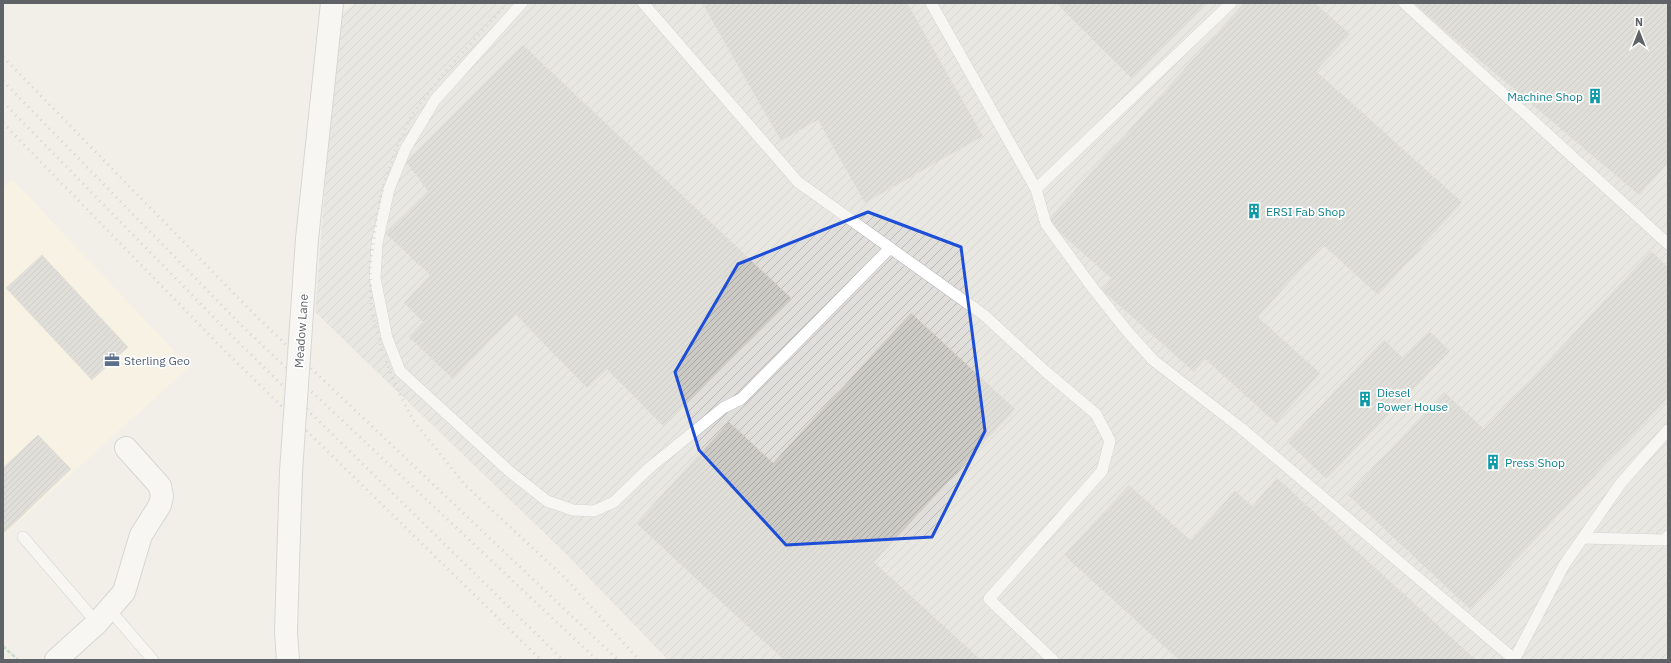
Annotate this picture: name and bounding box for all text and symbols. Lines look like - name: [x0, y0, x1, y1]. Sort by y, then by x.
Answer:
- north arrow: [1619, 12, 1659, 52]
- text: N: [1635, 15, 1643, 29]
- building icon: Machine Shop: [1586, 87, 1604, 105]
- place label: Machine Shop: [1507, 89, 1583, 104]
- building icon: ERSI Fab Shop: [1245, 202, 1263, 220]
- place label: ERSI Fab Shop: [1266, 204, 1345, 219]
- street label: Meadow Lane: [291, 293, 311, 369]
- office icon: Sterling Geo: [103, 351, 121, 369]
- place label: Sterling Geo: [124, 353, 190, 368]
- place label: Diesel Power House: [1377, 385, 1449, 414]
- building icon: Diesel Power House: [1356, 390, 1374, 408]
- building icon: Press Shop: [1484, 453, 1502, 471]
- place label: Press Shop: [1505, 455, 1565, 470]

